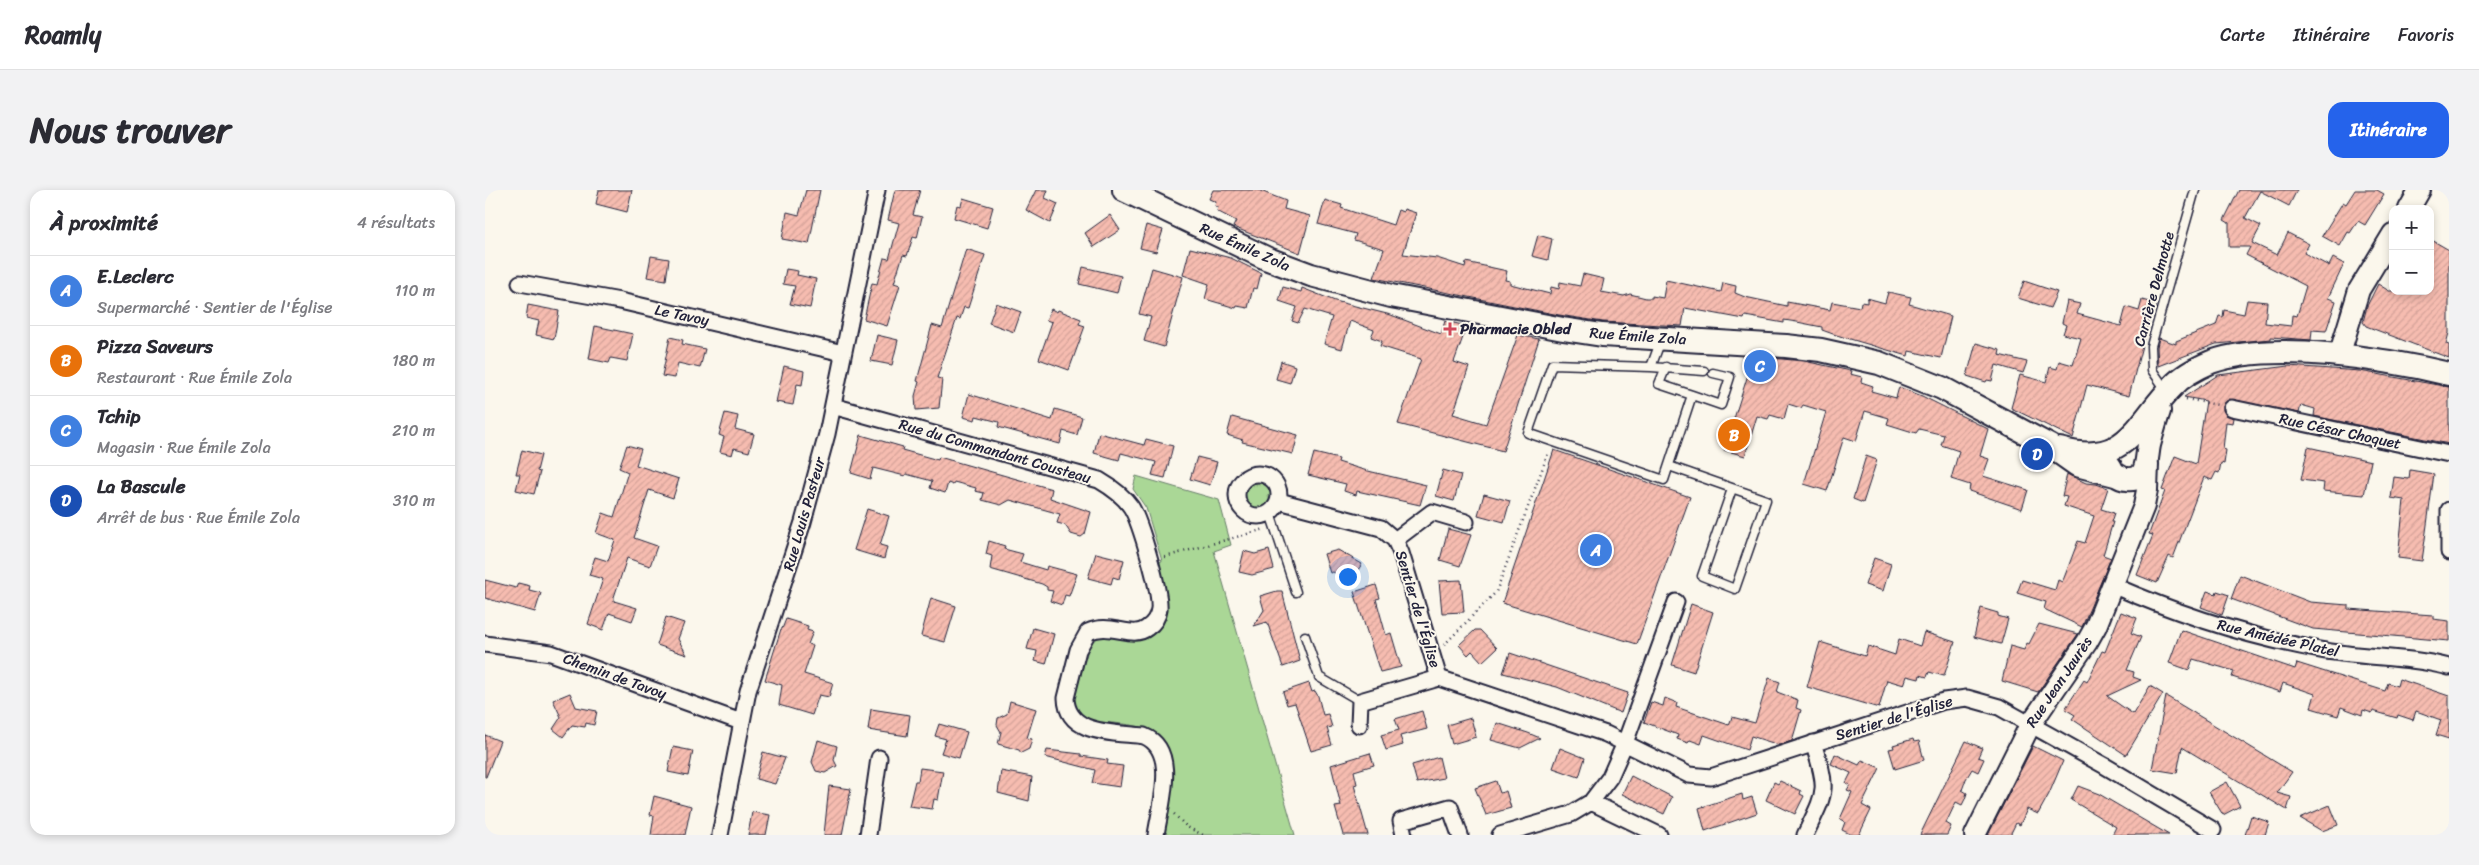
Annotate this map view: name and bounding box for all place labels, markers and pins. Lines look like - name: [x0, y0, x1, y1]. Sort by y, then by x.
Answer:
- place label: Pharmacie Obled: [1460, 316, 1573, 342]
- marker: Pharmacie Obled: [1444, 323, 1456, 335]
- pin: C: [1744, 347, 1776, 385]
- pin: B: [1718, 416, 1750, 454]
- pin: D: [2021, 435, 2053, 473]
- pin: A: [1580, 531, 1612, 569]

